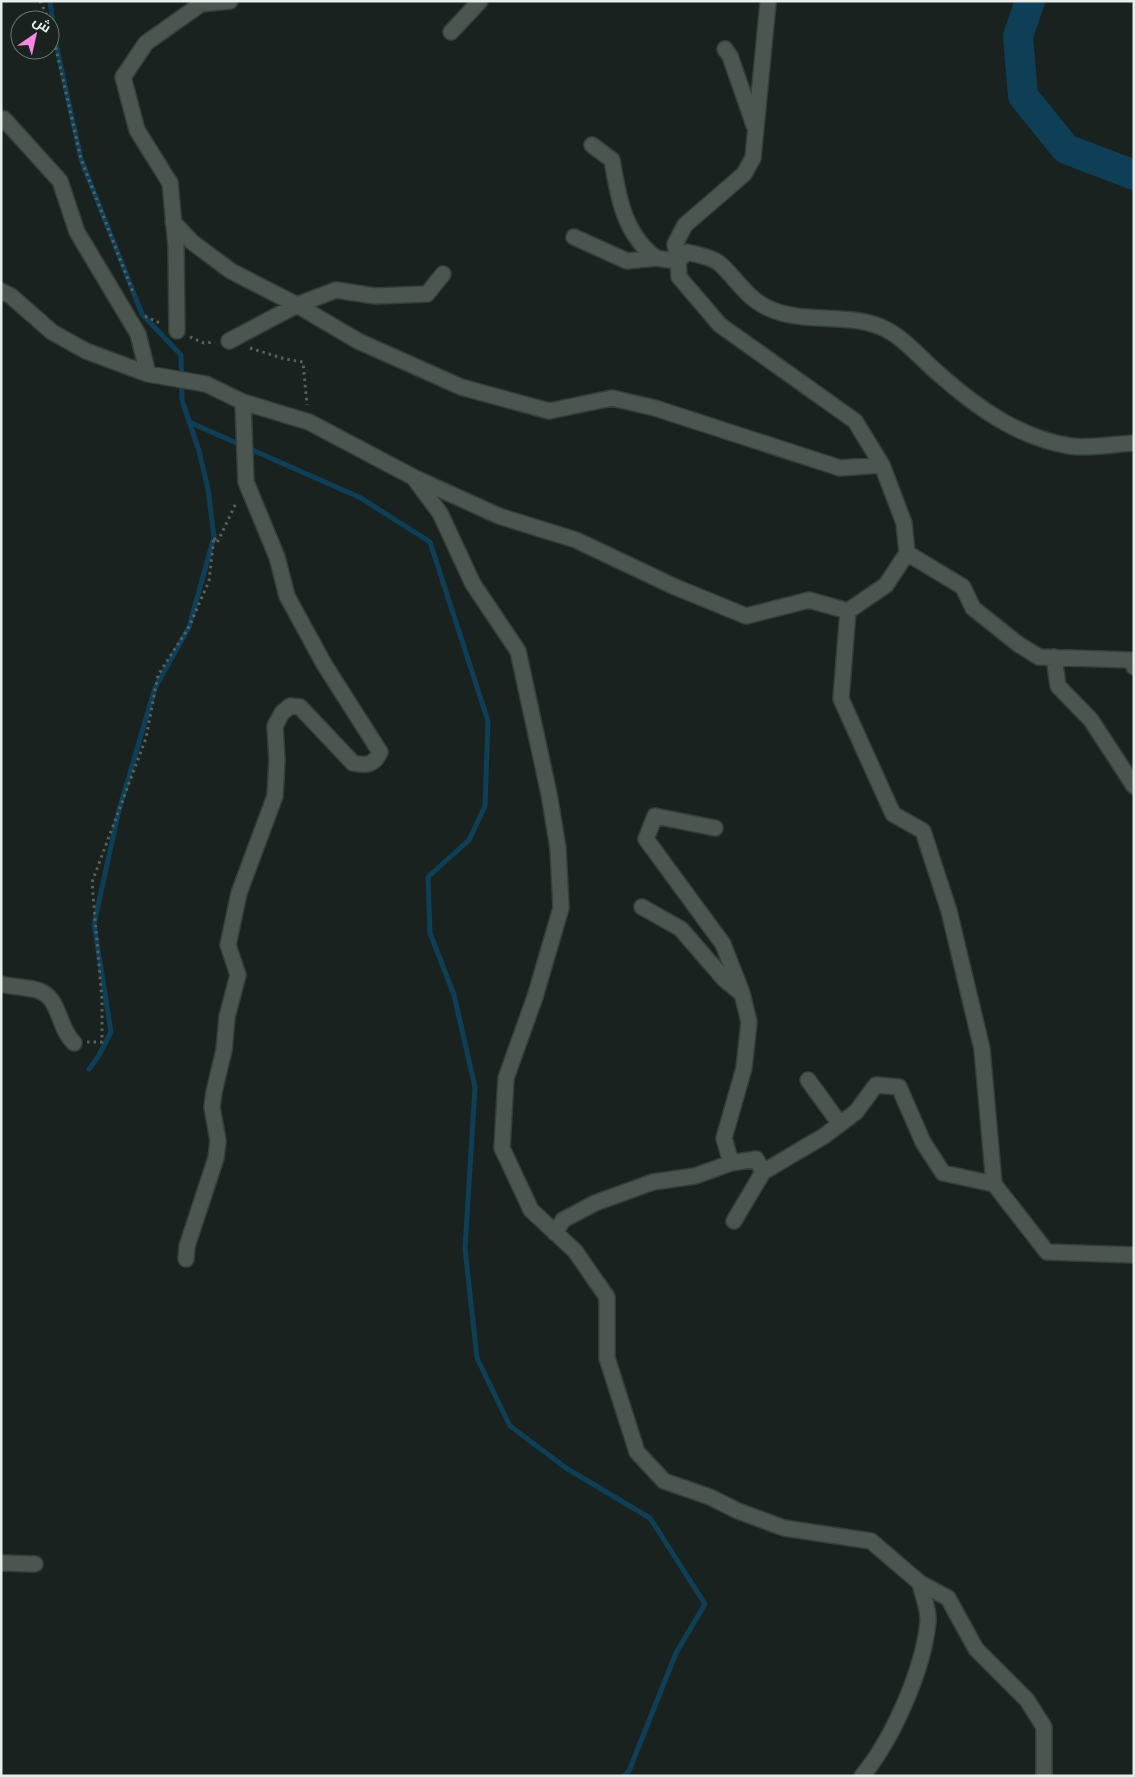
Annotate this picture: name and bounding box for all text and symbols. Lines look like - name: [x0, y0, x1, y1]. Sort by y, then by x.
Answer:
- north arrow: [10, 10, 60, 60]
- text: ش: [29, 12, 55, 38]

